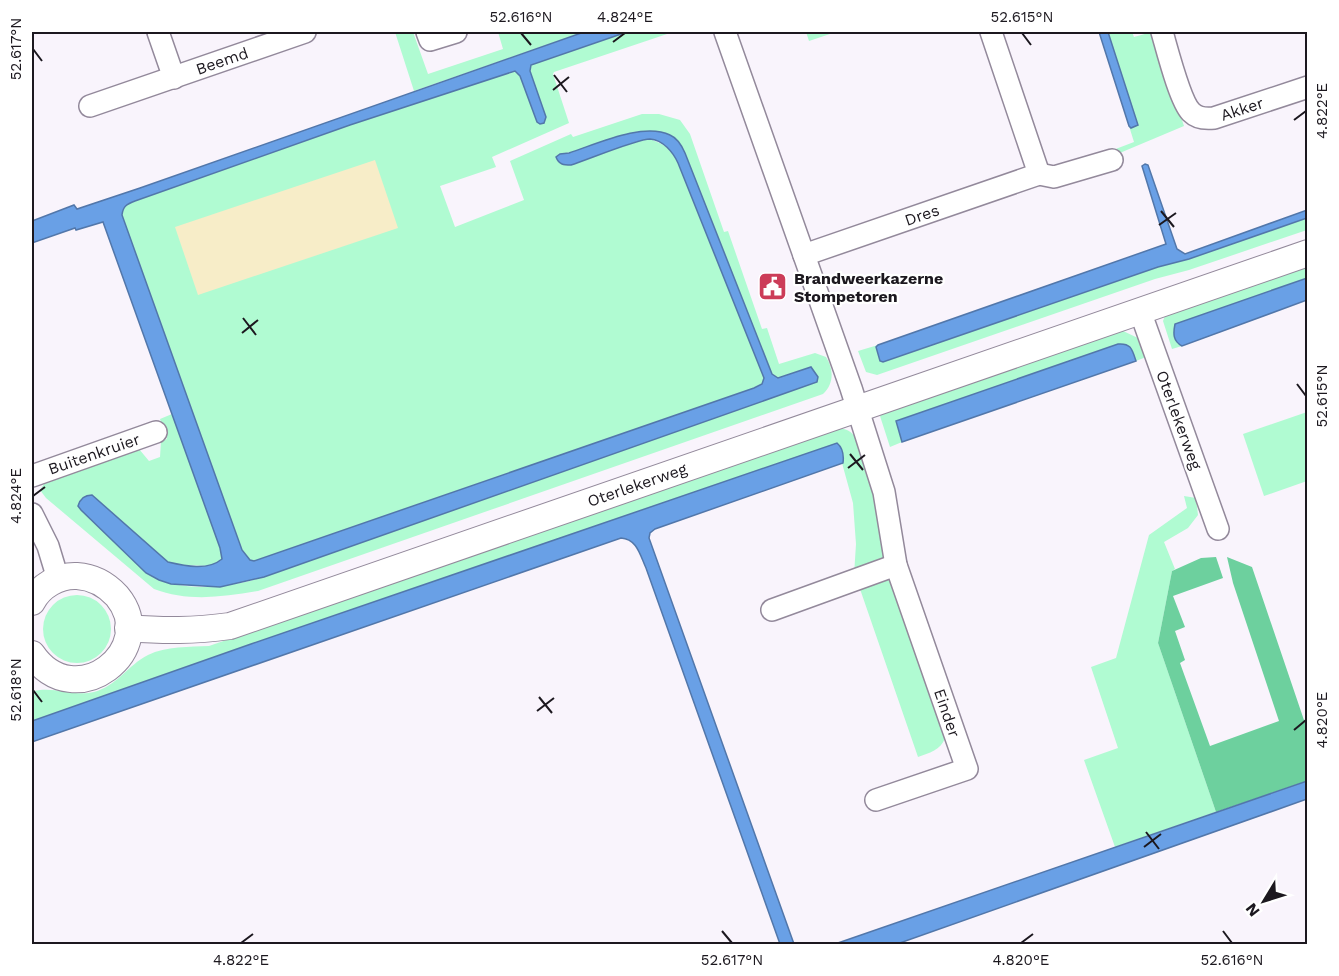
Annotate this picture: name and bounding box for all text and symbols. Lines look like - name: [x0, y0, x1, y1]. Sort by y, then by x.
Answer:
- text: 52.616°N: [489, 8, 553, 26]
- text: 4.824°E: [597, 8, 653, 26]
- text: 52.615°N: [991, 8, 1053, 26]
- text: 52.617°N: [7, 18, 25, 80]
- street label: Beemd: [193, 43, 251, 79]
- text: 4.822°E: [1313, 83, 1331, 139]
- street label: Akker: [1218, 93, 1266, 125]
- street label: Dres: [902, 200, 942, 230]
- place label: Brandweerkazerne Stompetoren: [794, 269, 943, 306]
- public building icon: Brandweerkazerne Stompetoren: [757, 271, 789, 303]
- text: 52.615°N: [1313, 365, 1331, 427]
- street label: Oterlekerweg: [1152, 368, 1206, 473]
- street label: Buitenkruier: [46, 429, 143, 479]
- street label: Oterlekerweg: [585, 459, 690, 511]
- text: 4.824°E: [7, 468, 25, 524]
- text: 52.618°N: [7, 658, 25, 722]
- street label: Einder: [930, 686, 964, 740]
- text: 4.820°E: [1313, 692, 1331, 748]
- north arrow: [1234, 871, 1294, 931]
- text: N: [1241, 899, 1264, 920]
- text: 4.822°E: [213, 951, 269, 969]
- text: 52.617°N: [701, 951, 763, 969]
- text: 4.820°E: [993, 951, 1049, 969]
- text: 52.616°N: [1200, 951, 1264, 969]

